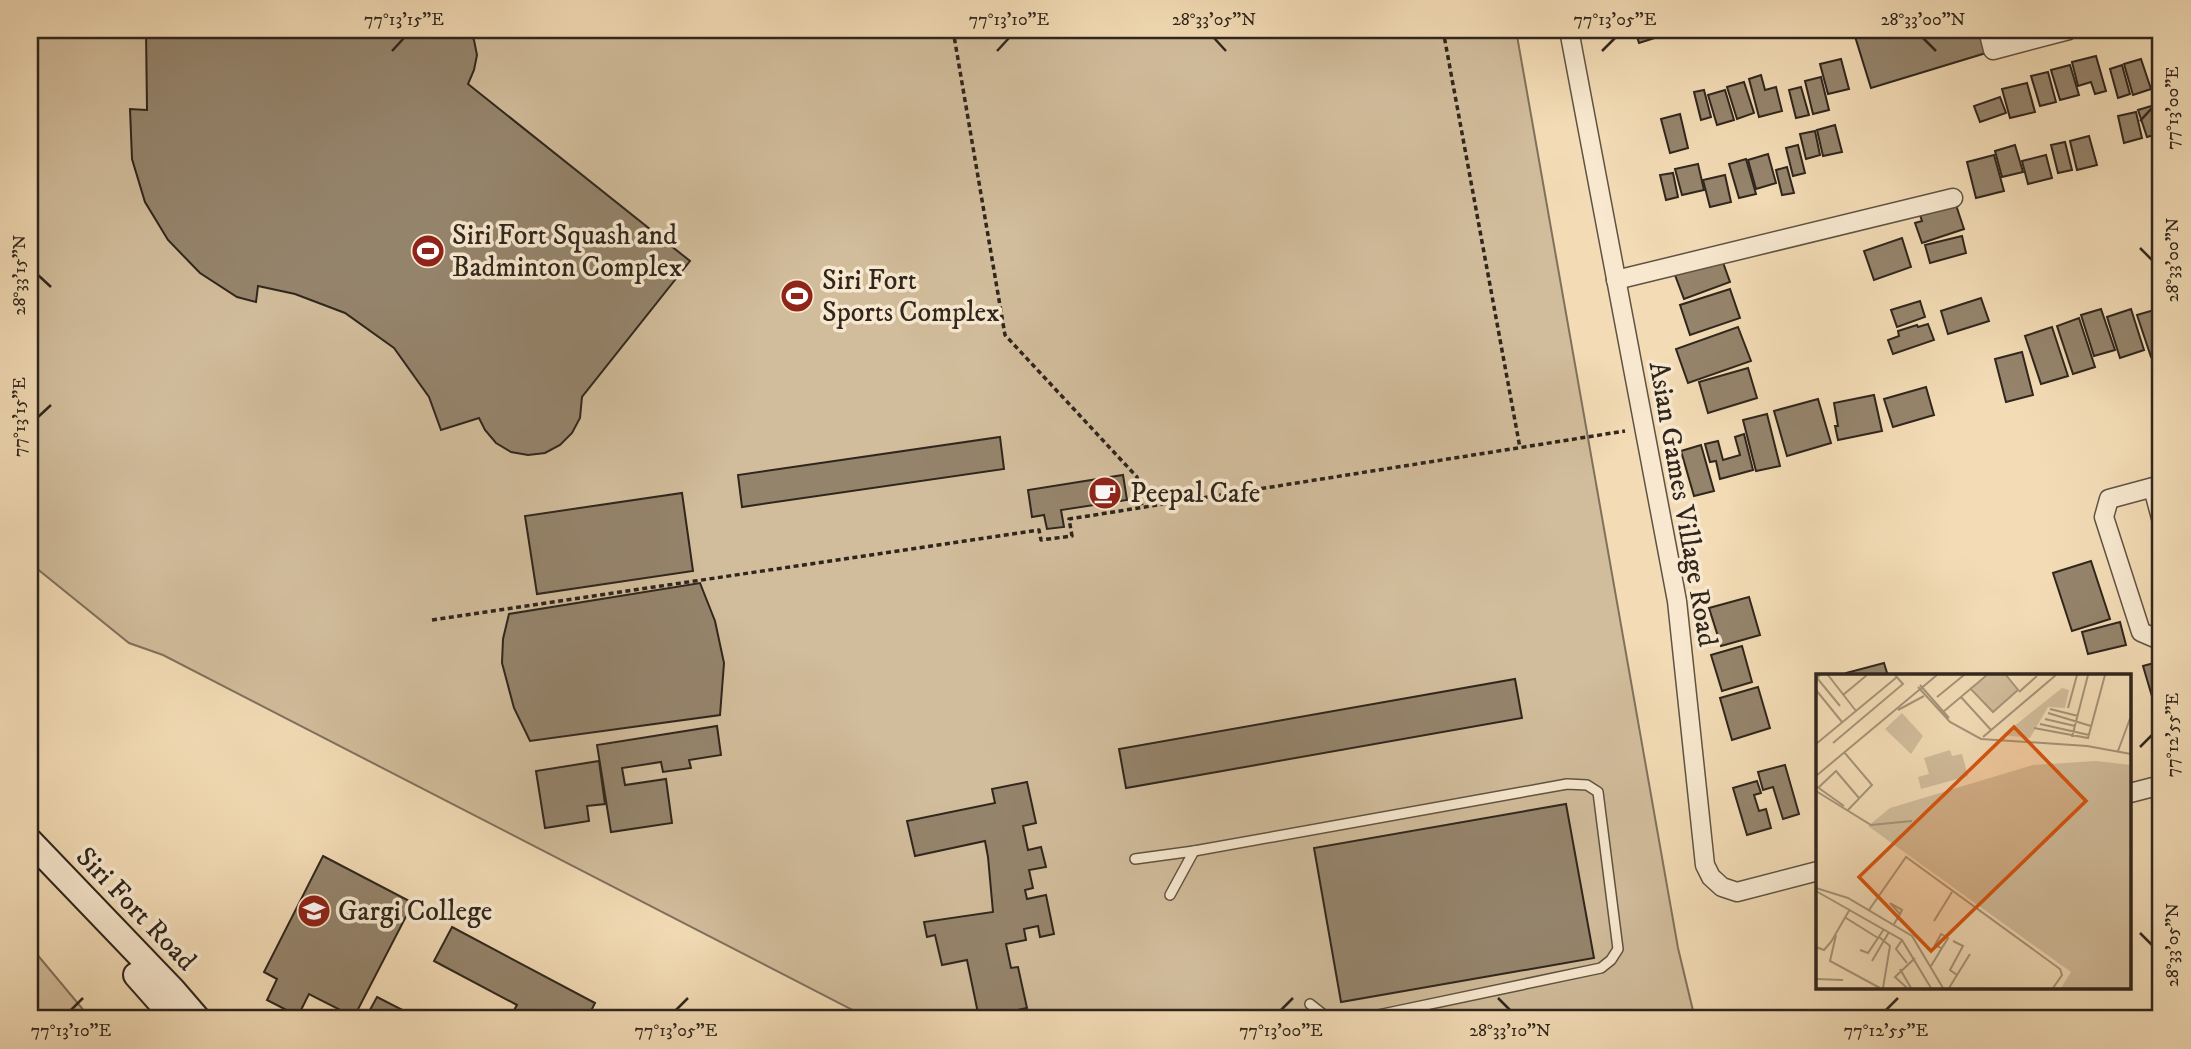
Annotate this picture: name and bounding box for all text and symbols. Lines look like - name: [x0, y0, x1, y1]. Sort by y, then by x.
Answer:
- text: 77°13'15"E: [364, 9, 444, 31]
- text: 77°13'10"E: [969, 9, 1050, 31]
- text: 28°33'05"N: [1172, 9, 1256, 31]
- text: 77°13'05"E: [1574, 9, 1657, 31]
- text: 28°33'00"N: [1881, 9, 1966, 31]
- text: 77°13'00"E: [2162, 66, 2184, 150]
- text: 28°33'00"N: [2162, 217, 2184, 302]
- place label: Siri Fort Squash and Badminton Complex: [452, 218, 683, 285]
- sports icon: Siri Fort Squash and Badminton Complex: [409, 232, 447, 270]
- text: 28°33'15"N: [9, 234, 31, 315]
- place label: Siri Fort Sports Complex: [822, 263, 1000, 330]
- sports icon: Siri Fort Sports Complex: [778, 277, 816, 315]
- street label: Asian Games Village Road: [1641, 359, 1725, 649]
- text: 77°13'15"E: [9, 377, 31, 457]
- cafe icon: Peepal Cafe: [1086, 474, 1124, 512]
- place label: Peepal Cafe: [1130, 476, 1260, 511]
- inset map: [1816, 674, 2132, 990]
- text: 77°12'55"E: [2162, 693, 2184, 777]
- street label: Siri Fort Road: [68, 840, 204, 978]
- school or university icon: Gargi College: [295, 892, 333, 930]
- place label: Gargi College: [338, 894, 492, 929]
- text: 28°33'05"N: [2162, 903, 2184, 987]
- text: 77°13'10"E: [31, 1020, 112, 1042]
- text: 77°13'05"E: [635, 1020, 718, 1042]
- text: 77°13'00"E: [1239, 1020, 1323, 1042]
- text: 28°33'10"N: [1469, 1020, 1551, 1042]
- text: 77°12'55"E: [1844, 1020, 1928, 1042]

